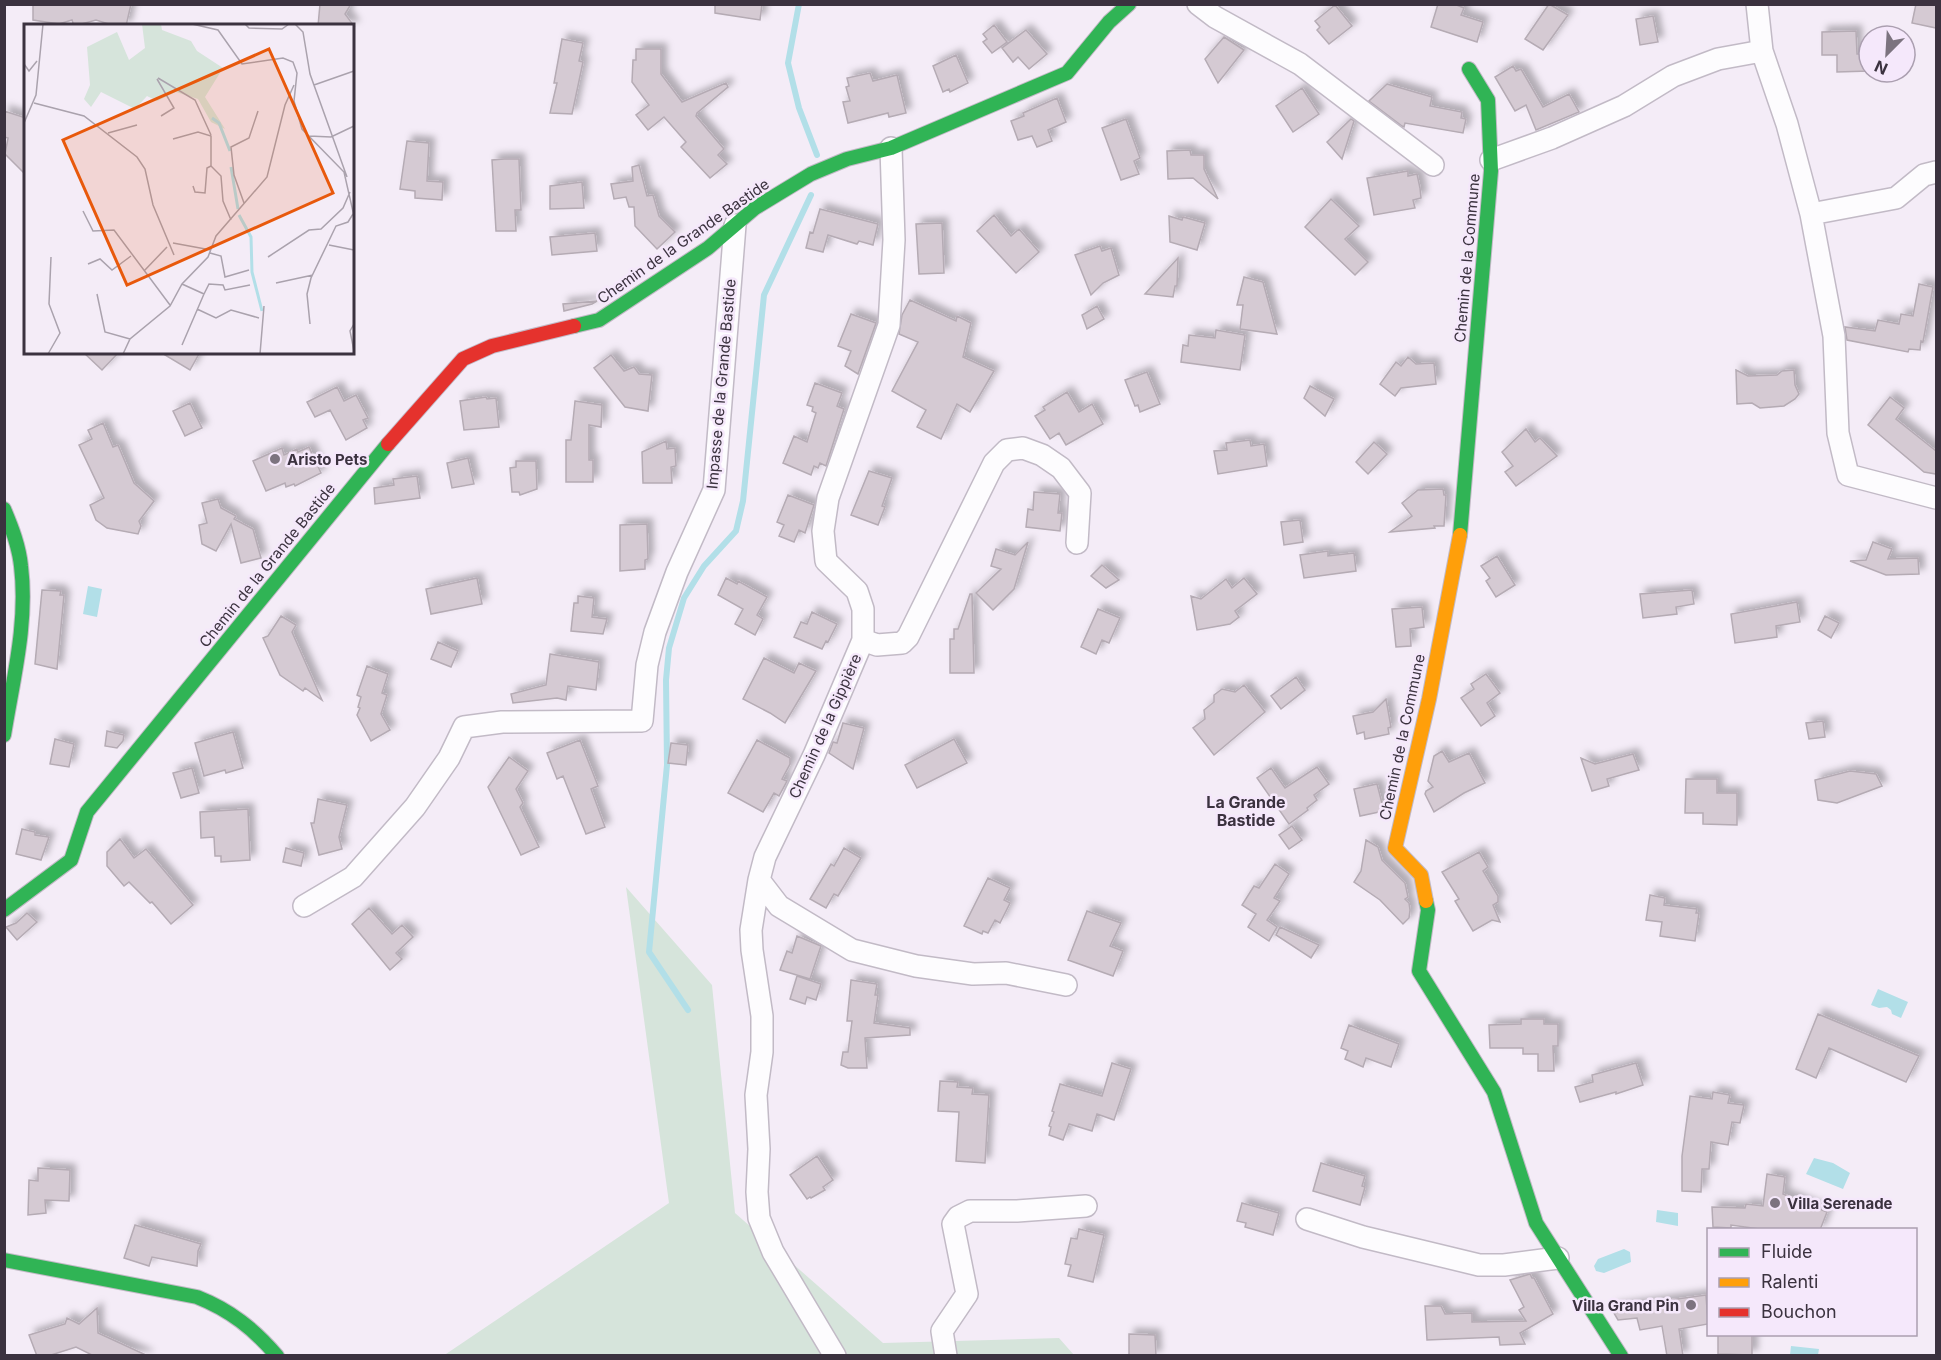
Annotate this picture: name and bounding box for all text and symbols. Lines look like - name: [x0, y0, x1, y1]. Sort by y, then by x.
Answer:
- inset map: [24, 24, 354, 354]
- north arrow: [1857, 24, 1917, 84]
- text: N: [1871, 56, 1891, 79]
- street label: Chemin de la Commune: [1450, 173, 1484, 343]
- street label: Chemin de la Grande Bastide: [593, 174, 773, 308]
- street label: Impasse de la Grande Bastide: [702, 278, 740, 490]
- place label: Aristo Pets: [287, 450, 367, 469]
- marker: Aristo Pets: [268, 452, 282, 466]
- street label: Chemin de la Grande Bastide: [195, 479, 339, 651]
- street label: Chemin de la Gippière: [784, 651, 866, 801]
- street label: Chemin de la Commune: [1375, 652, 1429, 822]
- district label: La Grande Bastide: [1206, 792, 1286, 830]
- place label: Villa Serenade: [1787, 1194, 1893, 1213]
- marker: Villa Serenade: [1768, 1196, 1782, 1210]
- legend: [1707, 1228, 1917, 1336]
- text: Fluide: [1761, 1241, 1813, 1262]
- text: Ralenti: [1761, 1271, 1818, 1292]
- place label: Villa Grand Pin: [1572, 1296, 1679, 1315]
- marker: Villa Grand Pin: [1684, 1298, 1698, 1312]
- text: Bouchon: [1761, 1301, 1837, 1322]

